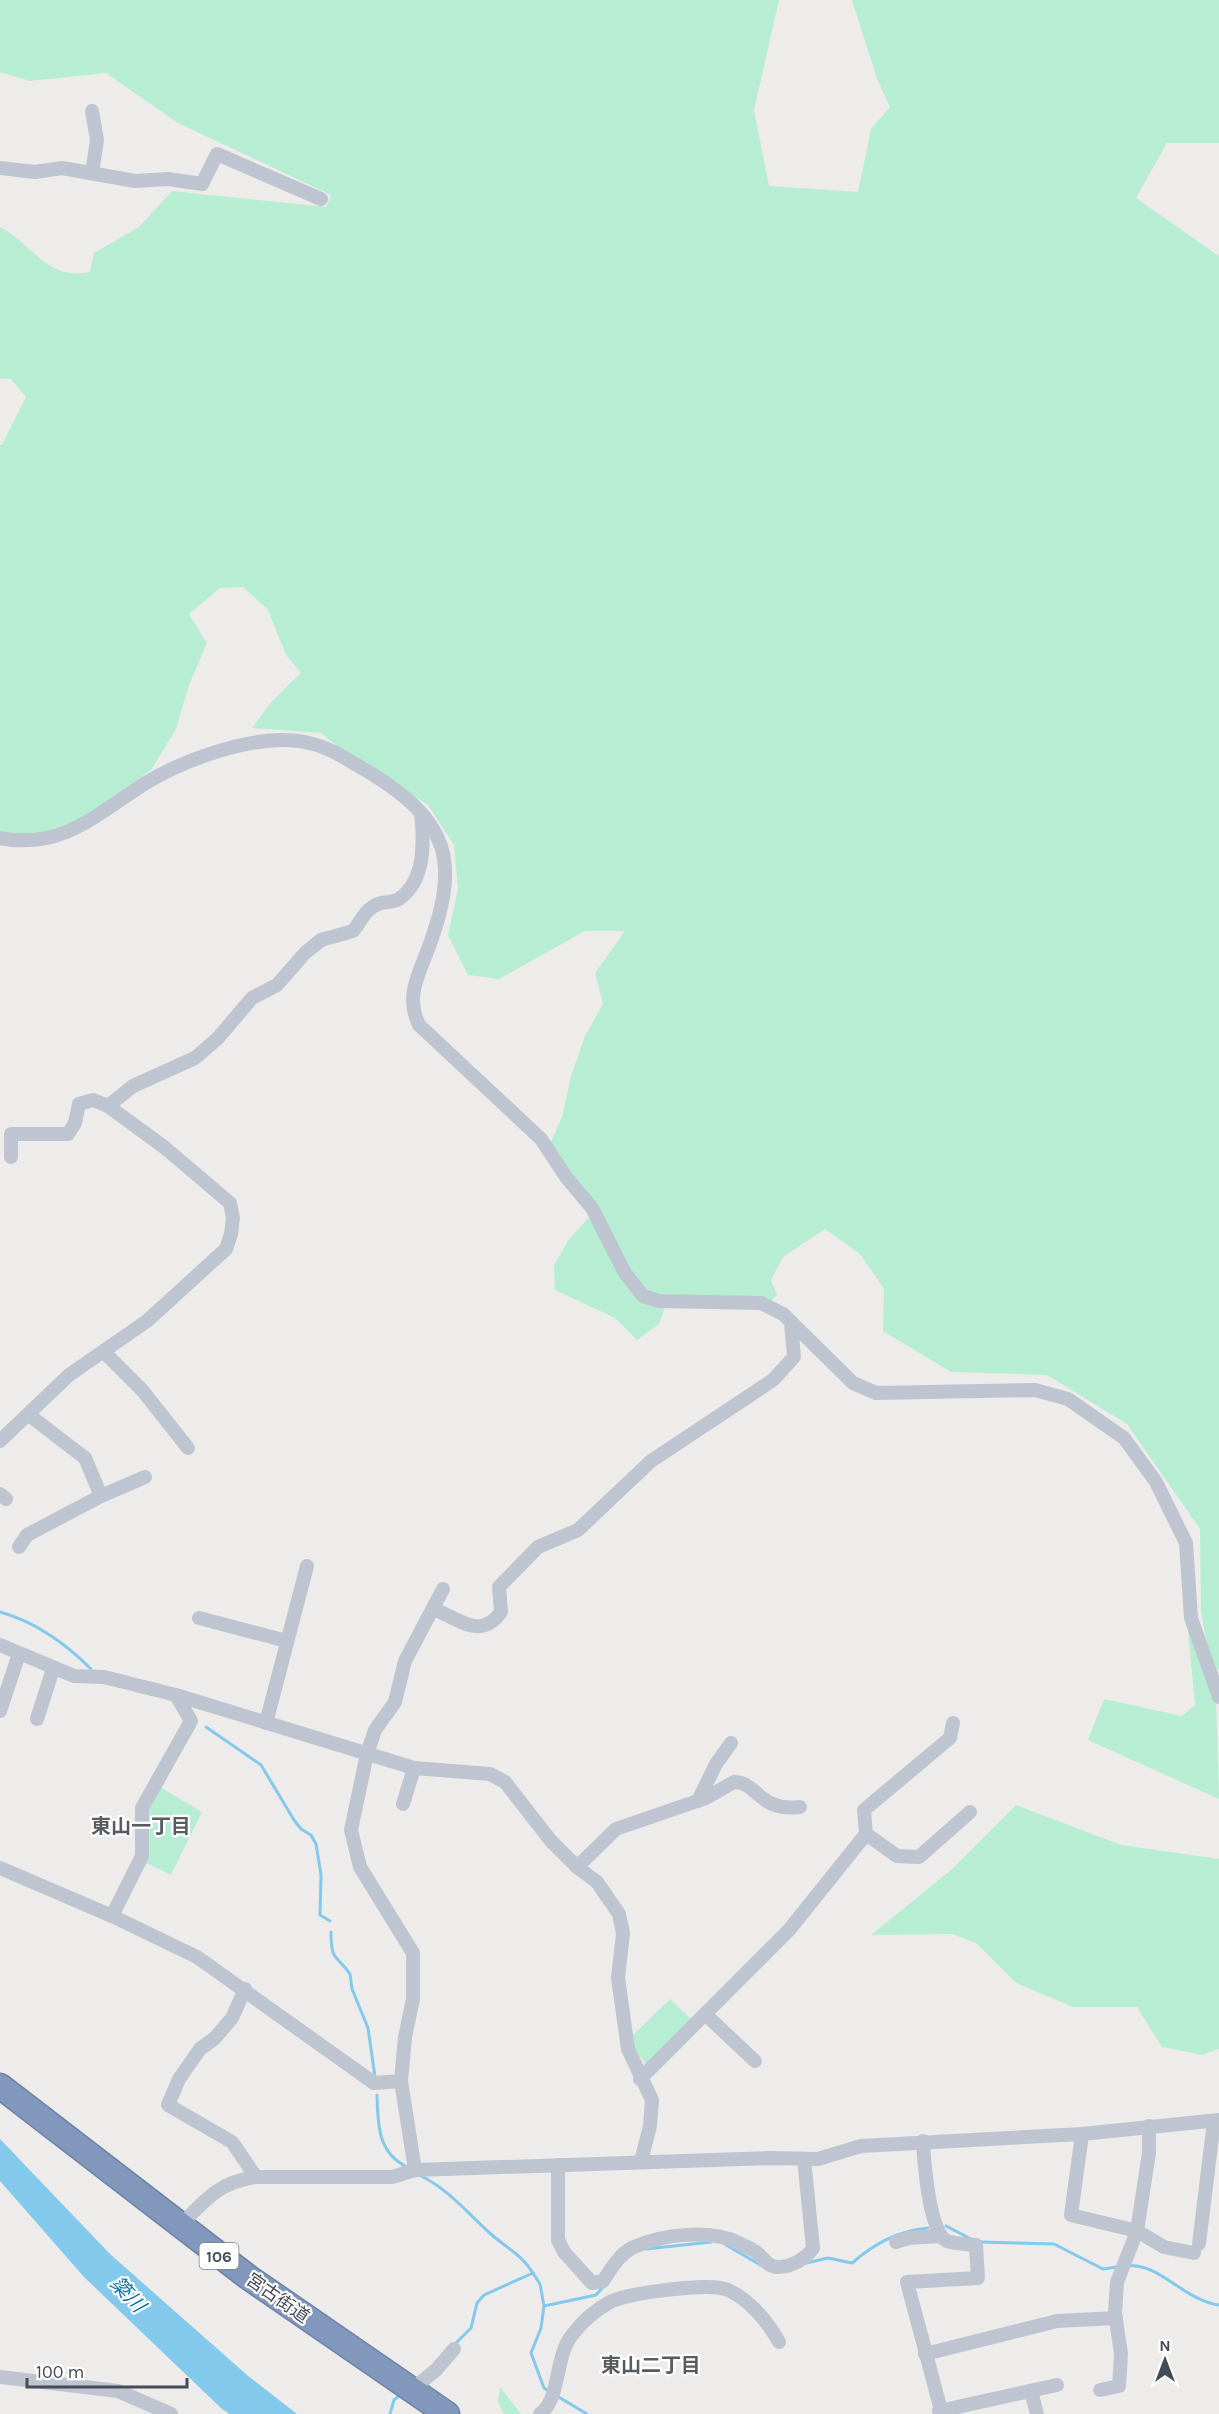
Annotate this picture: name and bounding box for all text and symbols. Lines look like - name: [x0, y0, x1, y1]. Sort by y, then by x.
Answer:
- district label: 東山一丁目: [91, 1815, 191, 1838]
- road number: 106: [200, 2243, 238, 2269]
- street label: 宮古街道: [242, 2268, 314, 2328]
- water label: 簗川: [106, 2272, 151, 2318]
- north arrow: [1135, 2330, 1195, 2390]
- text: N: [1159, 2336, 1171, 2355]
- scale bar: [27, 2351, 188, 2389]
- district label: 東山二丁目: [601, 2354, 701, 2377]
- text: 100 m: [36, 2361, 84, 2383]

